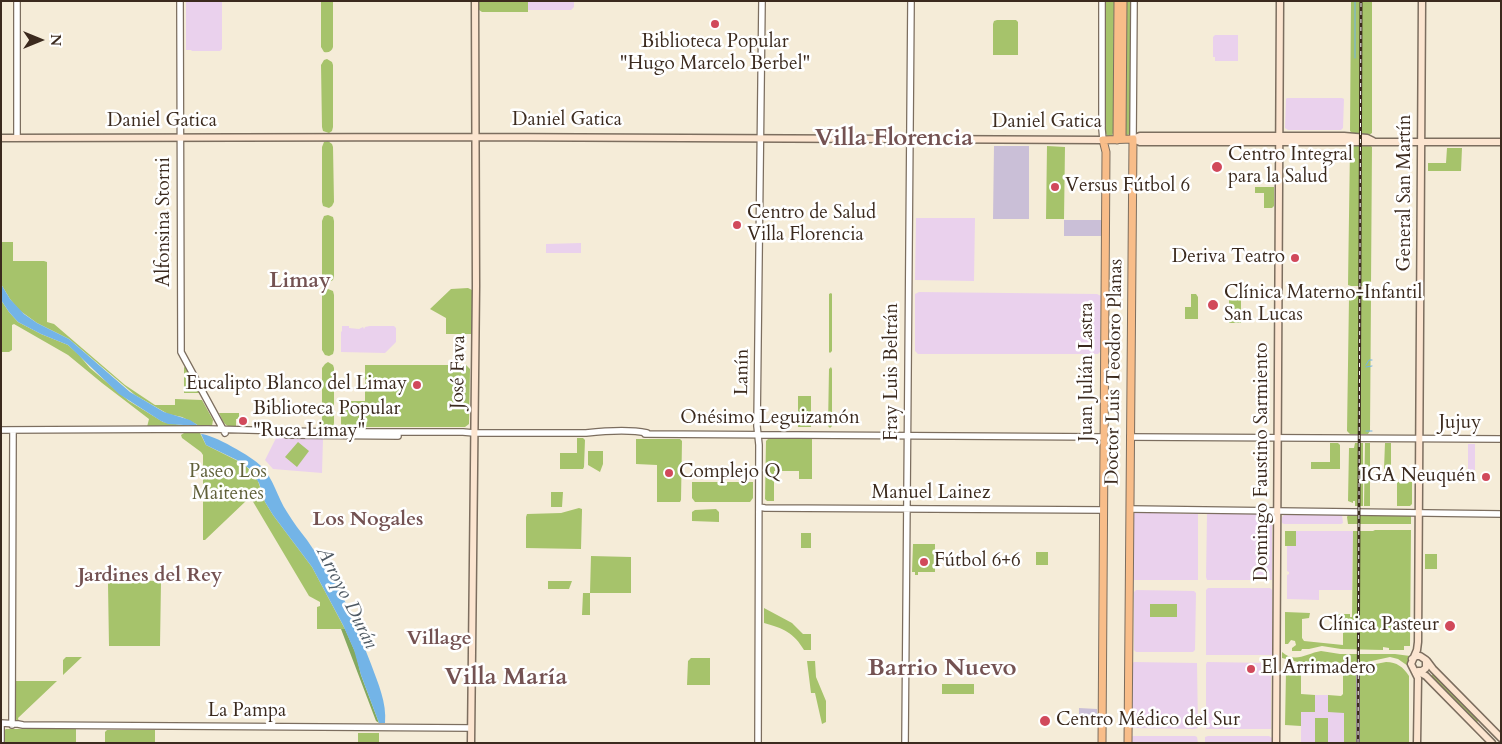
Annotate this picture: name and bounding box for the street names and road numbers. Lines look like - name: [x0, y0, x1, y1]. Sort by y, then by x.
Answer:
- street label: Daniel Gatica: [512, 110, 622, 132]
- street label: Daniel Gatica: [107, 111, 217, 133]
- street label: Daniel Gatica: [992, 112, 1102, 134]
- street label: General San Martín: [1395, 115, 1417, 271]
- street label: Alfonsina Storni: [154, 157, 176, 287]
- street label: Doctor Luis Teodoro Planas: [1102, 259, 1128, 485]
- street label: Juan Julián Lastra: [1077, 302, 1099, 442]
- street label: Fray Luis Beltrán: [882, 303, 904, 441]
- street label: José Fava: [447, 335, 471, 409]
- street label: Domingo Faustino Sarmiento: [1252, 342, 1274, 582]
- street label: Lanín: [731, 348, 755, 396]
- street label: Onésimo Leguizamón: [680, 408, 860, 430]
- street label: Jujuy: [1439, 413, 1481, 435]
- street label: Manuel Lainez: [872, 483, 990, 505]
- street label: La Pampa: [208, 701, 286, 723]

